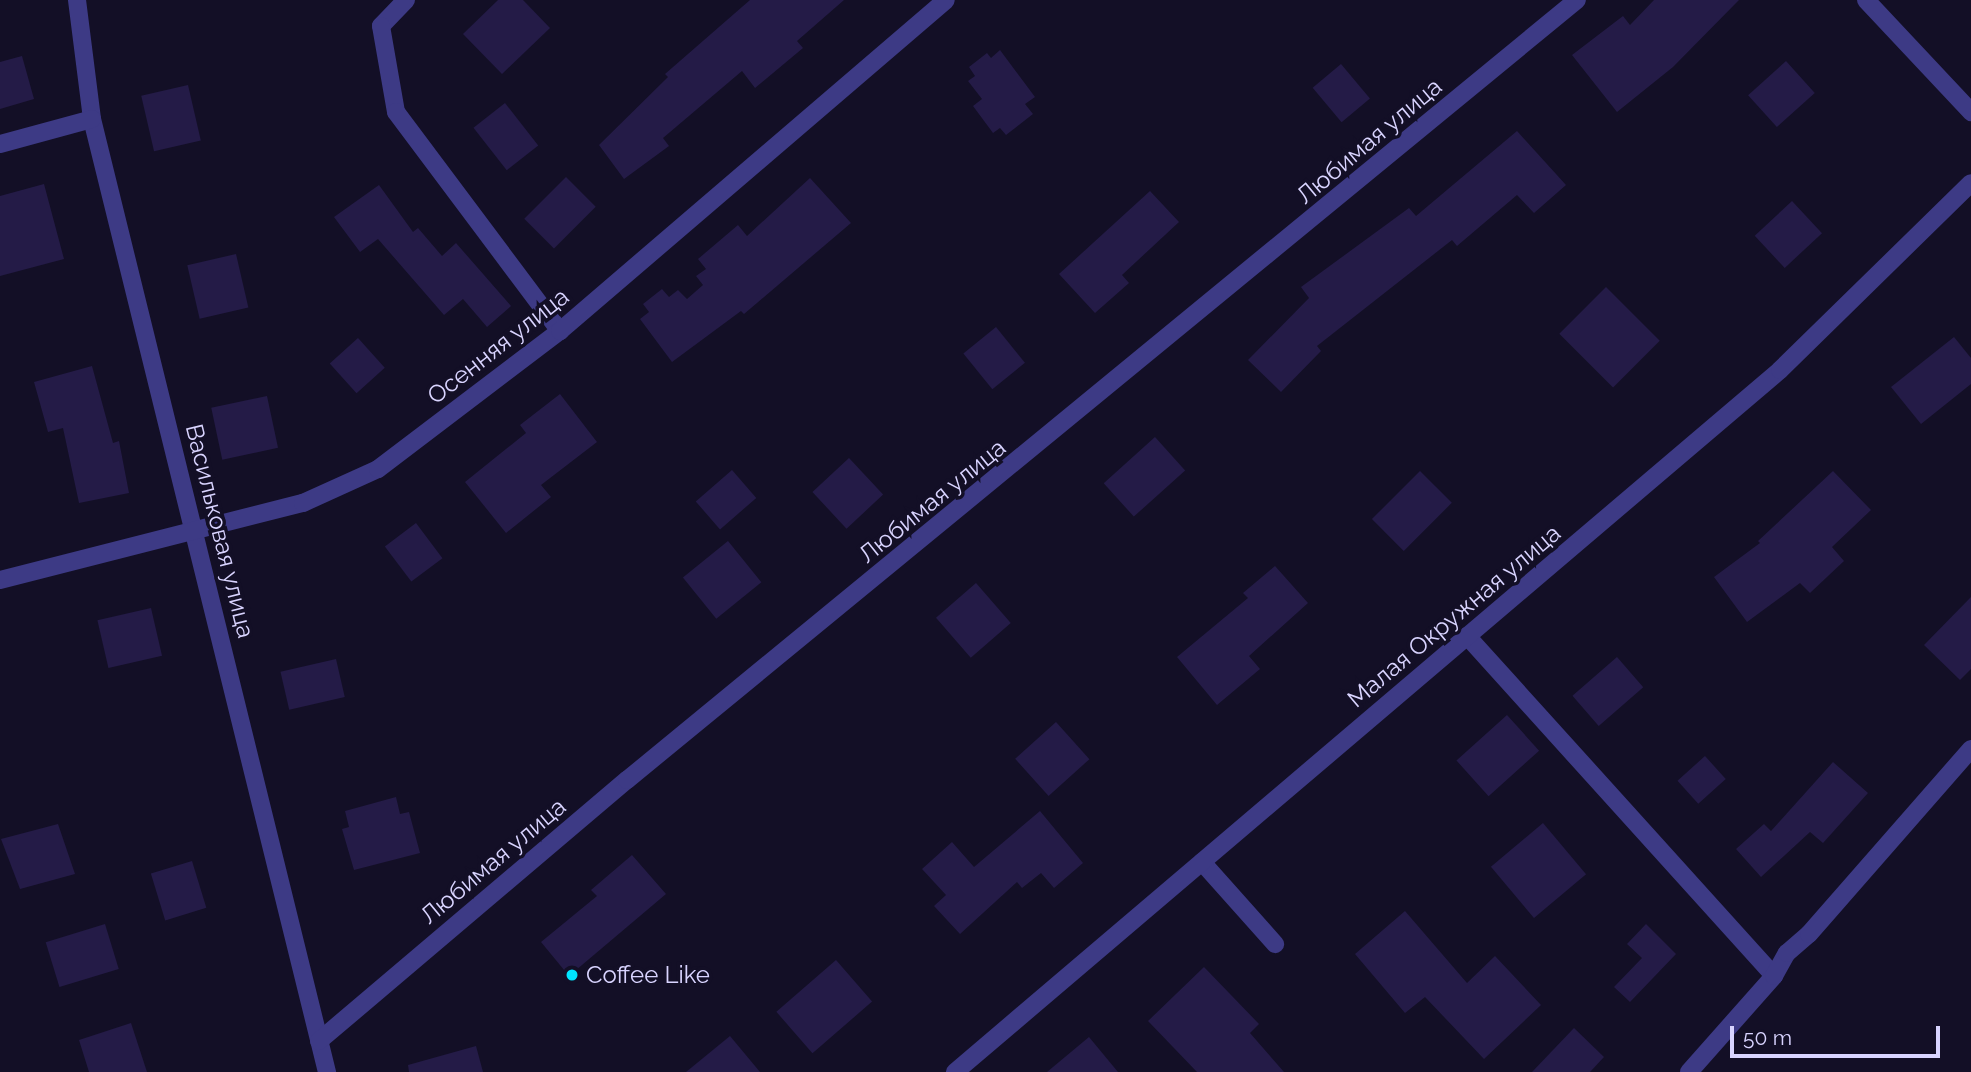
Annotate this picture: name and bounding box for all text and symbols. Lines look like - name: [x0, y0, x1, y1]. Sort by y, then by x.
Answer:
- street label: Любимая улица: [1290, 72, 1448, 210]
- street label: Осенняя улица: [421, 282, 575, 410]
- street label: Васильковая улица: [179, 421, 261, 641]
- street label: Любимая улица: [852, 433, 1012, 569]
- street label: Малая Окружная улица: [1341, 518, 1567, 714]
- street label: Любимая улица: [414, 792, 572, 930]
- place label: Coffee Like: [586, 961, 710, 989]
- marker: Coffee Like: [564, 967, 580, 983]
- scale bar: [1733, 1012, 1943, 1056]
- text: 50 m: [1743, 1025, 1792, 1050]

